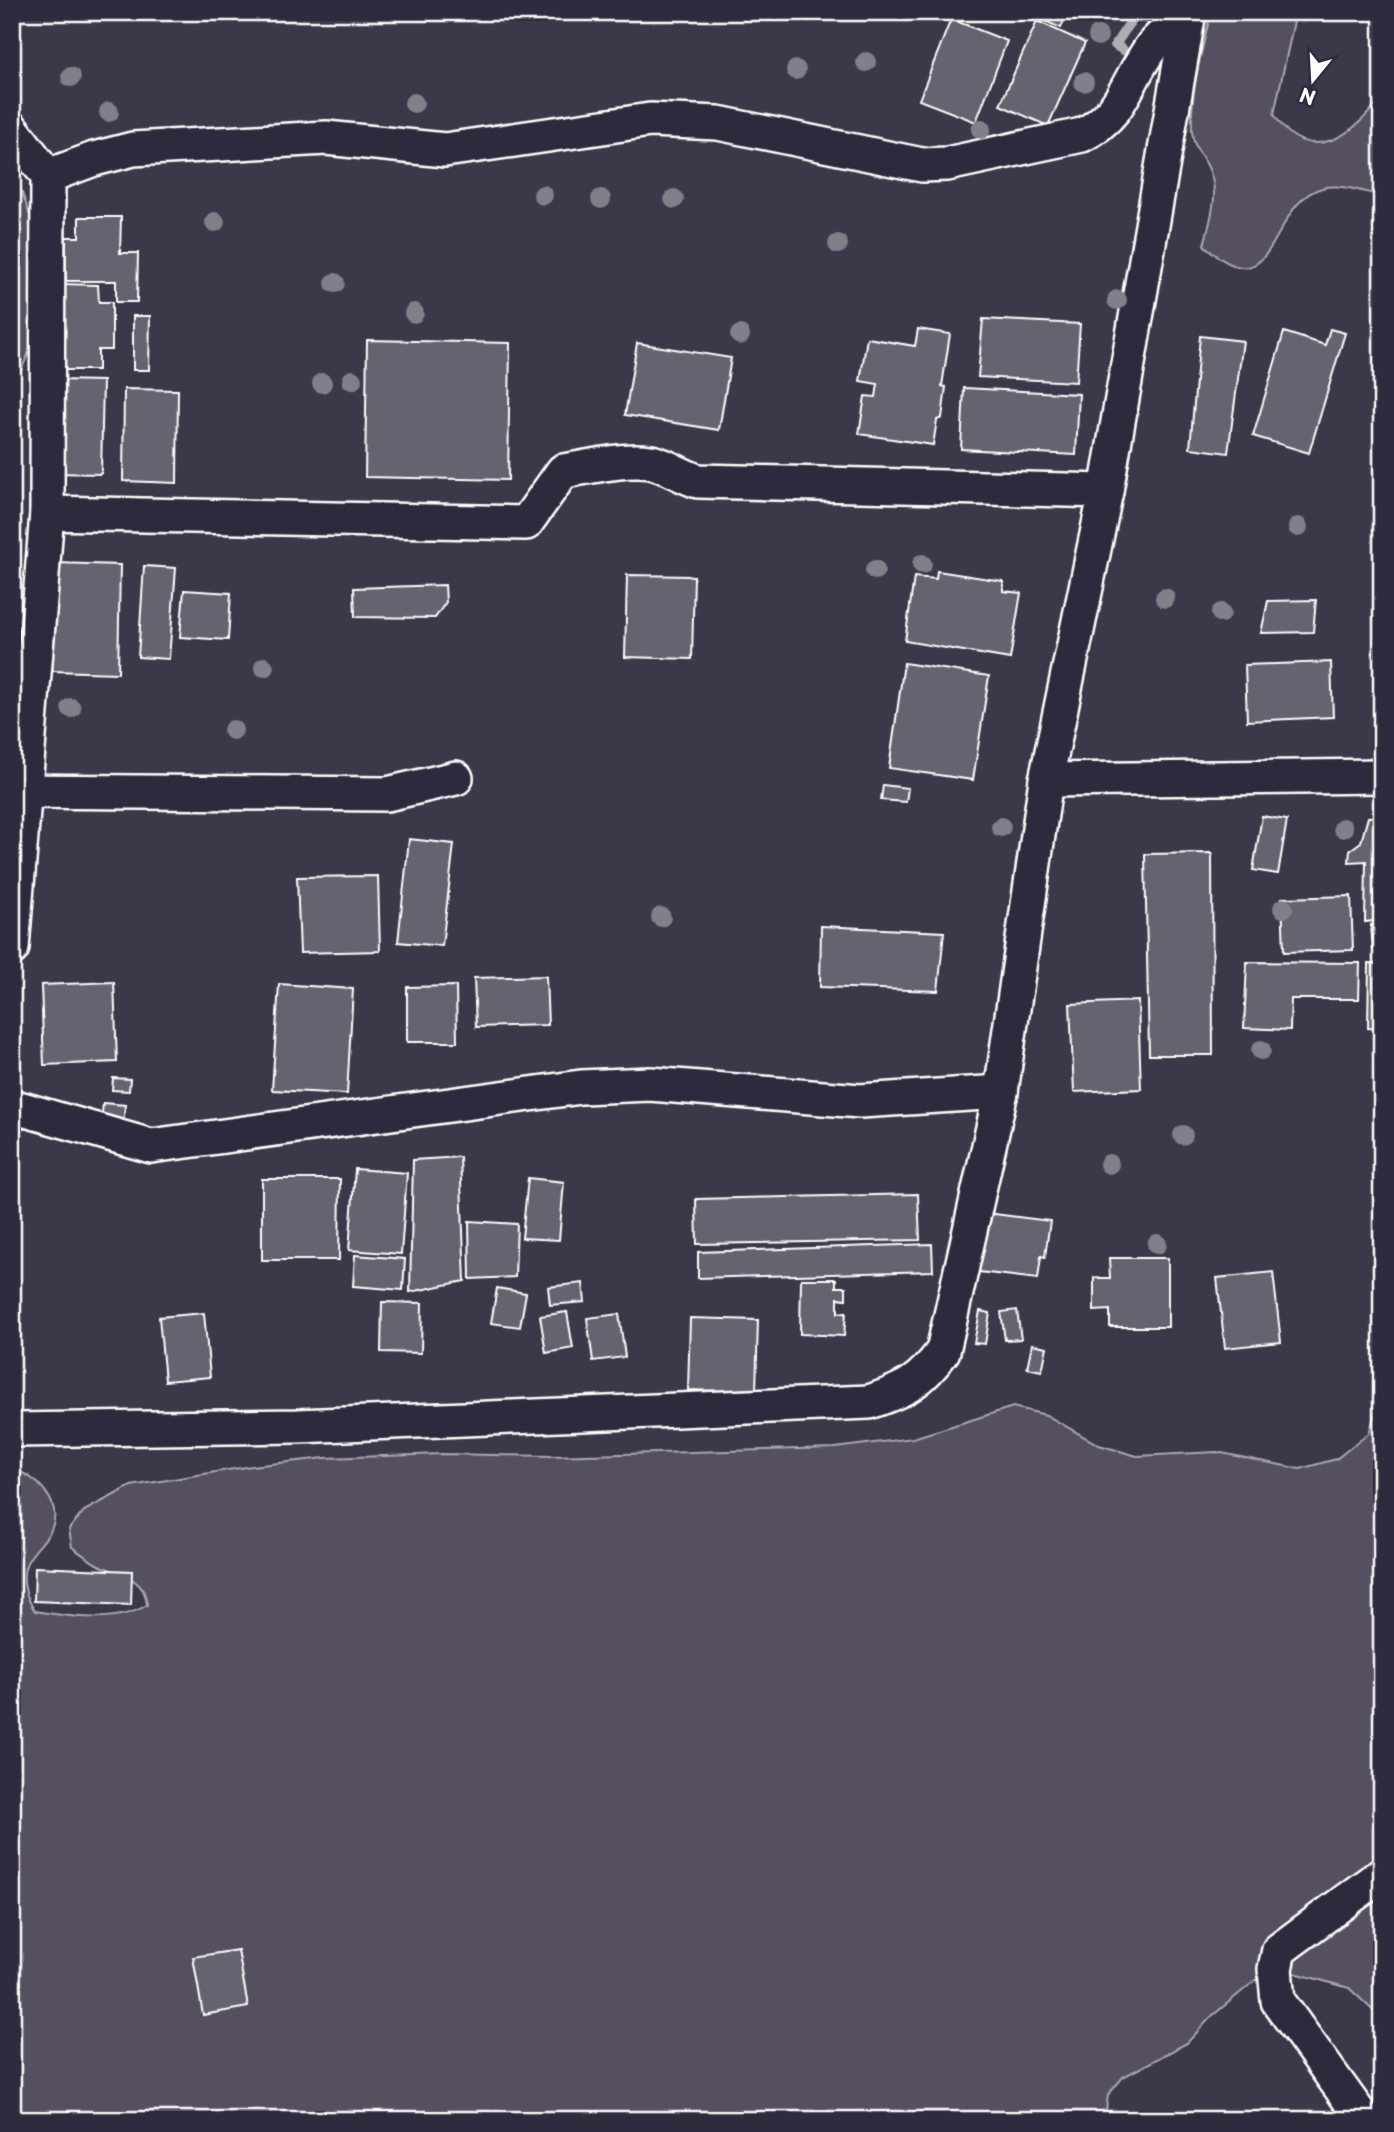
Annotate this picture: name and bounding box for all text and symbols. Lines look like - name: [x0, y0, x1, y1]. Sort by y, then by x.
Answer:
- north arrow: [1278, 46, 1348, 116]
- text: N: [1296, 81, 1319, 113]

